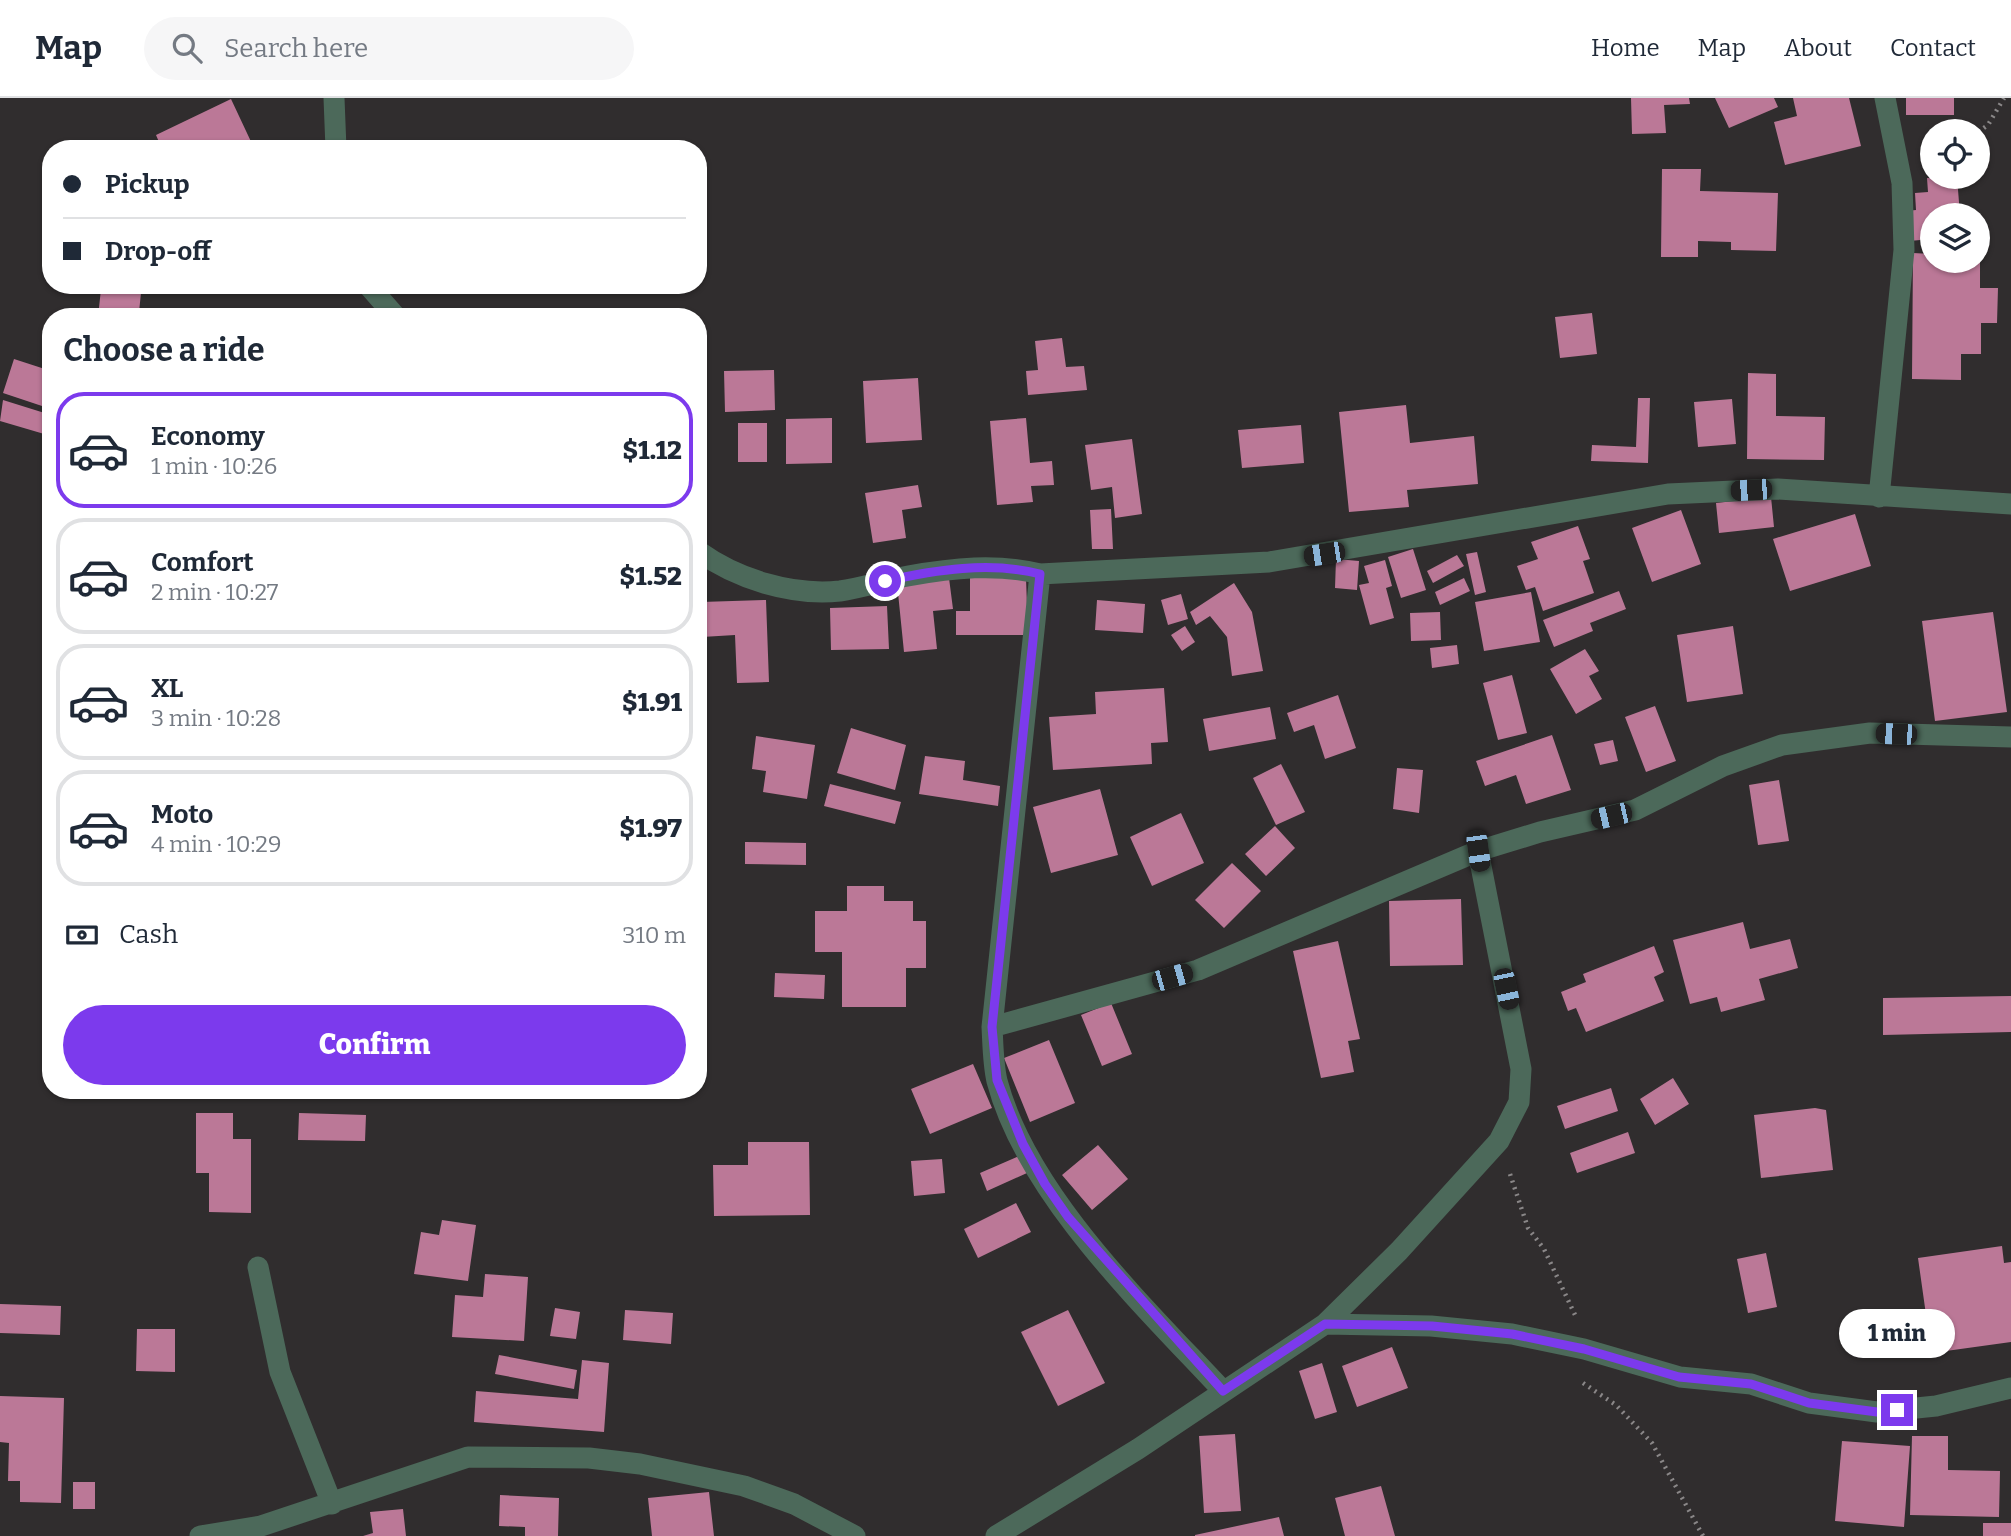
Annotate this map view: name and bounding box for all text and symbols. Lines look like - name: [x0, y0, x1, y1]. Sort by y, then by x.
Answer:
- search box: [144, 17, 634, 80]
- text: Map: [35, 28, 102, 68]
- icon: search: [168, 29, 206, 67]
- text: Search here: [224, 33, 368, 64]
- text: Home: [1591, 34, 1660, 62]
- text: Map: [1698, 34, 1746, 62]
- text: About: [1784, 34, 1852, 62]
- text: Contact: [1890, 34, 1976, 62]
- map controls: [1920, 119, 1990, 273]
- button: locate: [1920, 119, 1990, 189]
- text: Pickup: [105, 169, 190, 200]
- button: layers: [1920, 203, 1990, 273]
- text: Drop-off: [105, 236, 211, 267]
- text: Choose a ride: [63, 331, 264, 369]
- icon: car: [67, 419, 130, 482]
- text: Economy: [151, 421, 265, 452]
- text: $1.12: [622, 435, 682, 466]
- text: 1 min · 10:26: [151, 452, 277, 480]
- car: [1730, 478, 1773, 502]
- car: [1302, 540, 1347, 568]
- icon: car: [67, 545, 130, 608]
- text: Comfort: [151, 547, 254, 578]
- text: $1.52: [619, 561, 682, 592]
- route start: [869, 565, 901, 597]
- text: 2 min · 10:27: [151, 578, 278, 606]
- icon: car: [67, 671, 130, 734]
- text: XL: [151, 673, 183, 704]
- text: $1.91: [622, 687, 682, 718]
- text: 3 min · 10:28: [151, 704, 281, 732]
- car: [1875, 723, 1918, 745]
- icon: car: [67, 797, 130, 860]
- text: Moto: [151, 799, 213, 830]
- car: [1589, 801, 1634, 831]
- text: $1.97: [620, 813, 682, 844]
- car: [1465, 829, 1492, 873]
- text: 4 min · 10:29: [151, 830, 281, 858]
- icon: cash: [63, 916, 101, 954]
- text: Cash: [119, 919, 178, 950]
- text: 310 m: [622, 921, 686, 949]
- car: [1149, 961, 1196, 993]
- car: [1492, 966, 1521, 1012]
- button: Confirm: [63, 1005, 686, 1085]
- callout: 1 min: [1839, 1308, 1955, 1358]
- text: 1 min: [1868, 1319, 1926, 1347]
- route end: [1881, 1394, 1913, 1426]

